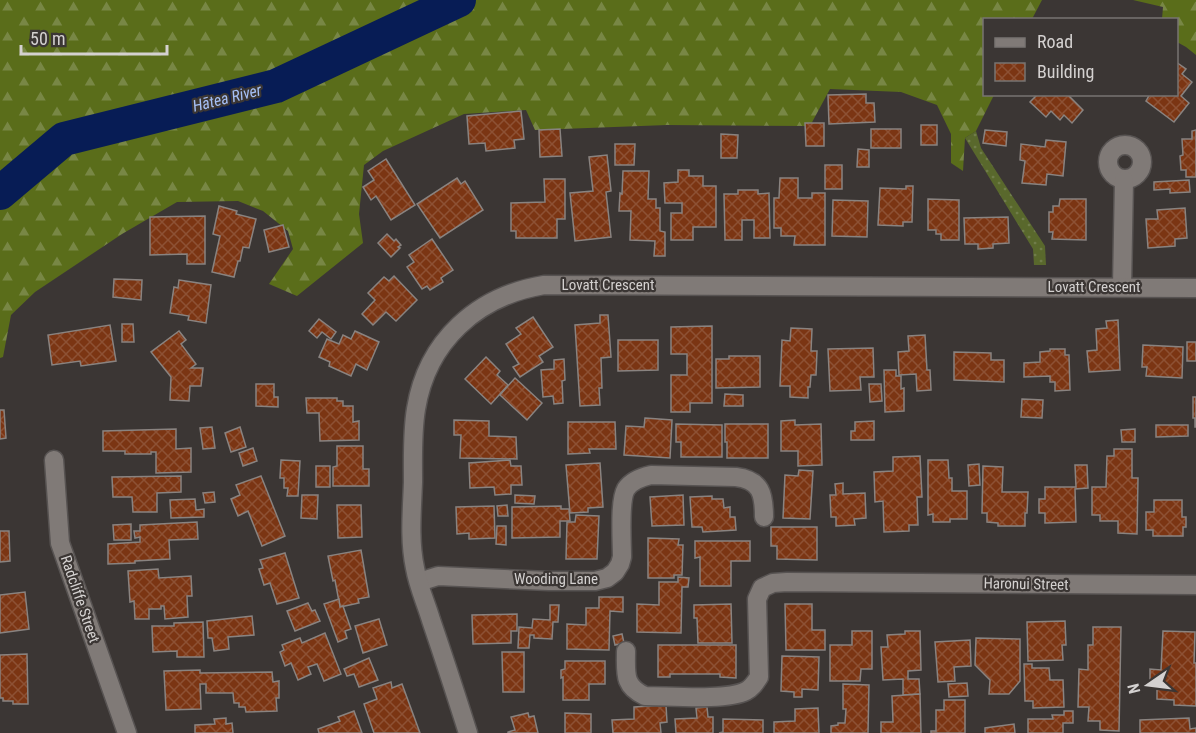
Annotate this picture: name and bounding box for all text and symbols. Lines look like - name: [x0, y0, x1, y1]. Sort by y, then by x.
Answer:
- scale bar: [21, 18, 166, 56]
- legend: [983, 18, 1178, 96]
- text: 50 m: [30, 28, 65, 49]
- text: Road: [1037, 31, 1073, 52]
- text: Building: [1037, 61, 1094, 82]
- water label: Hātea River: [191, 80, 265, 116]
- street label: Lovatt Crescent: [562, 276, 654, 294]
- street label: Lovatt Crescent: [1048, 278, 1140, 296]
- street label: Radcliffe Street: [57, 553, 103, 645]
- street label: Wooding Lane: [514, 570, 598, 588]
- street label: Haronui Street: [983, 574, 1069, 594]
- north arrow: [1118, 655, 1178, 715]
- text: N: [1124, 681, 1144, 696]

